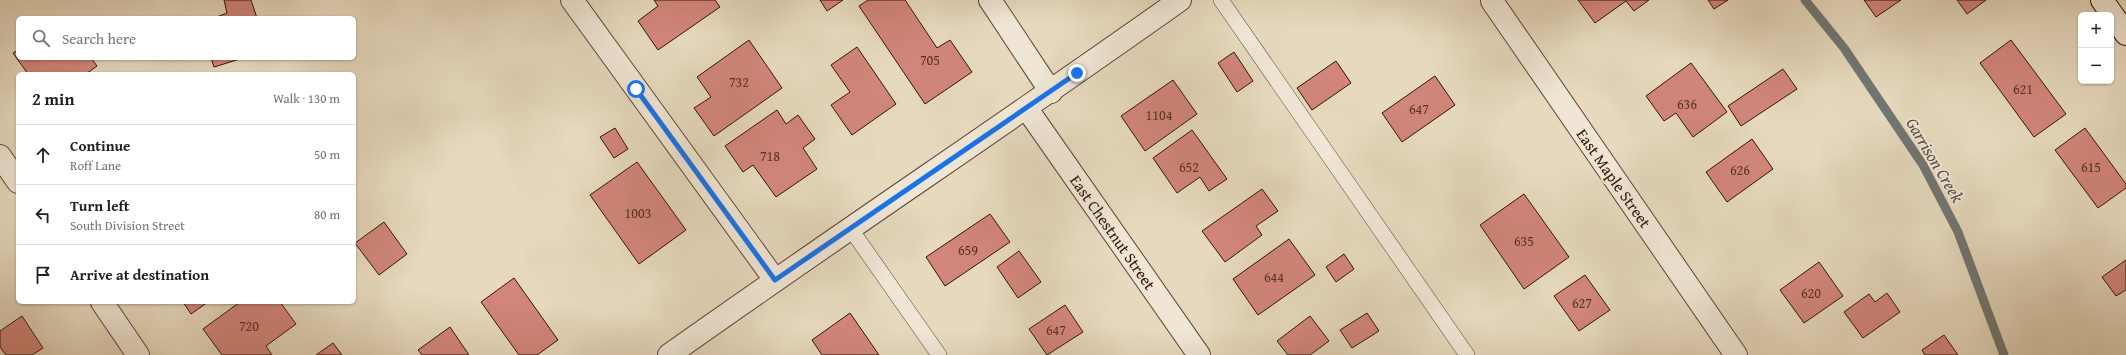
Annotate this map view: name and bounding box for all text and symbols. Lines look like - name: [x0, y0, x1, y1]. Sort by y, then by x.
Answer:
- map controls: [2078, 12, 2114, 84]
- button: +: [2078, 12, 2114, 48]
- search box: [16, 16, 356, 60]
- icon: search: [30, 27, 52, 49]
- text: Search here: [62, 28, 136, 49]
- button: −: [2078, 48, 2114, 84]
- house number: 705: [920, 50, 940, 70]
- route end: [1068, 64, 1086, 82]
- house number: 732: [729, 72, 749, 92]
- house number: 621: [2013, 79, 2033, 99]
- route start: [627, 80, 645, 98]
- text: 2 min: [32, 86, 74, 111]
- text: Walk · 130 m: [273, 89, 340, 108]
- house number: 636: [1677, 94, 1697, 114]
- house number: 647: [1409, 99, 1429, 119]
- house number: 1104: [1146, 105, 1173, 125]
- water label: Garrison Creek: [1900, 113, 1971, 207]
- street label: East Maple Street: [1571, 123, 1657, 233]
- text: Continue: [70, 135, 131, 156]
- icon: ahead: [32, 144, 54, 166]
- text: 50 m: [314, 145, 340, 164]
- house number: 718: [760, 146, 780, 166]
- text: Roff Lane: [70, 156, 121, 175]
- house number: 652: [1179, 157, 1199, 177]
- house number: 615: [2081, 157, 2101, 177]
- house number: 626: [1730, 160, 1750, 180]
- street label: East Chestnut Street: [1064, 170, 1162, 295]
- text: Turn left: [70, 195, 129, 216]
- house number: 1003: [625, 203, 651, 223]
- icon: left: [32, 204, 54, 226]
- text: 80 m: [314, 205, 340, 224]
- text: South Division Street: [70, 216, 185, 235]
- house number: 635: [1514, 231, 1534, 251]
- house number: 659: [958, 240, 978, 260]
- icon: arrive: [32, 264, 54, 286]
- text: Arrive at destination: [70, 264, 209, 285]
- house number: 644: [1264, 267, 1284, 287]
- house number: 620: [1801, 283, 1821, 303]
- house number: 627: [1572, 293, 1592, 313]
- house number: 720: [239, 316, 259, 336]
- house number: 647: [1046, 320, 1066, 340]

